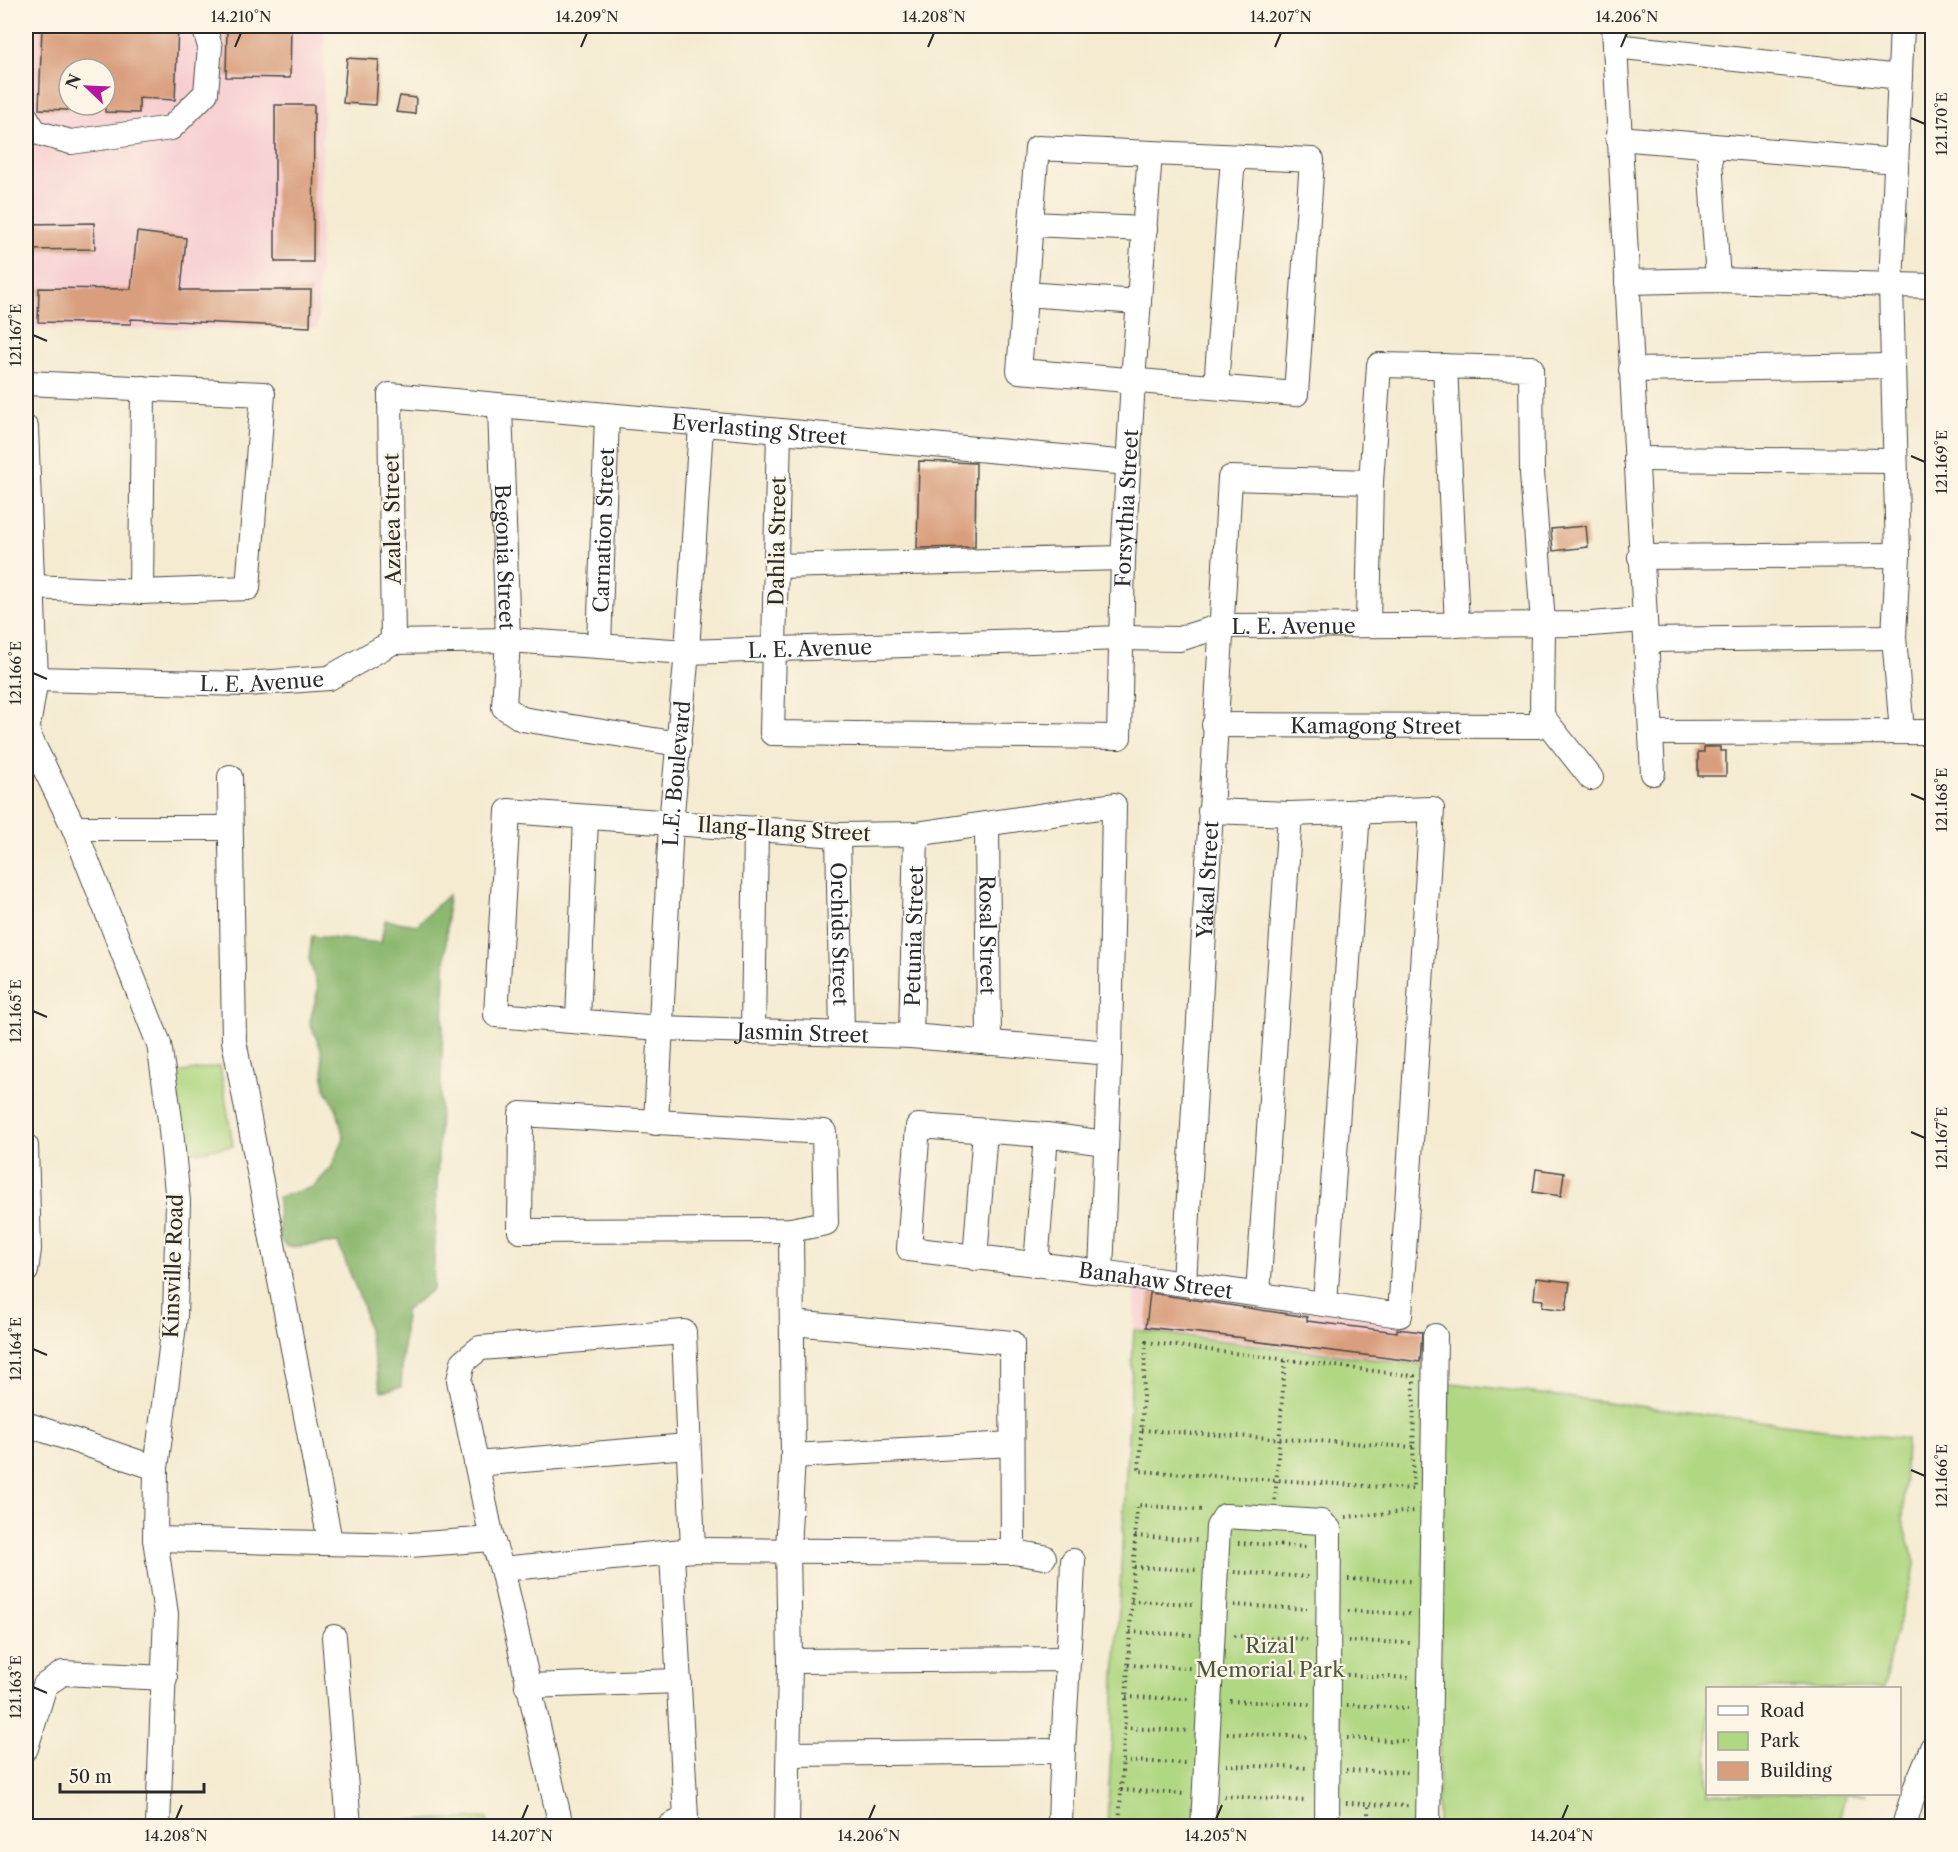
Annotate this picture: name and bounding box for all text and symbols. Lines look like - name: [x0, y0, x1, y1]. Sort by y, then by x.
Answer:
- text: 14.210°N: [211, 7, 271, 26]
- text: 14.209°N: [555, 7, 619, 26]
- text: 14.208°N: [902, 7, 966, 26]
- text: 14.207°N: [1250, 7, 1312, 26]
- text: 14.206°N: [1596, 7, 1658, 26]
- north arrow: [57, 57, 117, 117]
- text: N: [61, 71, 85, 91]
- text: 121.170°E: [1932, 92, 1951, 156]
- text: 121.167°E: [6, 304, 25, 366]
- street label: Everlasting Street: [671, 409, 848, 450]
- street label: Forsythia Street: [1110, 428, 1143, 588]
- text: 121.169°E: [1932, 430, 1951, 494]
- street label: Carnation Street: [588, 446, 618, 613]
- street label: Azalea Street: [378, 453, 406, 586]
- street label: Dahlia Street: [763, 475, 791, 606]
- street label: Begonia Street: [490, 484, 520, 631]
- street label: L. E. Avenue: [1231, 613, 1356, 638]
- street label: L. E. Avenue: [747, 634, 872, 663]
- text: 121.166°E: [6, 641, 25, 705]
- street label: L. E. Avenue: [200, 666, 325, 696]
- street label: L.E. Boulevard: [657, 699, 695, 847]
- street label: Kamagong Street: [1290, 713, 1462, 738]
- text: 121.168°E: [1932, 768, 1951, 832]
- street label: Ilang-Ilang Street: [697, 812, 872, 846]
- street label: Yakal Street: [1191, 819, 1223, 940]
- street label: Orchids Street: [826, 862, 854, 1007]
- street label: Petunia Street: [899, 865, 928, 1007]
- street label: Rosal Street: [975, 875, 1001, 996]
- text: 121.165°E: [6, 979, 25, 1043]
- street label: Jasmin Street: [734, 1018, 870, 1047]
- text: 121.167°E: [1932, 1107, 1951, 1169]
- street label: Kinsville Road: [158, 1193, 188, 1339]
- street label: Banahaw Street: [1077, 1257, 1235, 1303]
- text: 121.164°E: [6, 1317, 25, 1381]
- text: 121.166°E: [1932, 1444, 1951, 1508]
- park label: Rizal Memorial Park: [1196, 1633, 1345, 1682]
- text: 121.163°E: [6, 1655, 25, 1719]
- legend: [1706, 1687, 1901, 1795]
- text: Road: [1760, 1700, 1805, 1722]
- text: Park: [1760, 1730, 1801, 1752]
- scale bar: [60, 1756, 204, 1794]
- text: Building: [1760, 1760, 1832, 1782]
- text: 50 m: [69, 1766, 112, 1788]
- text: 14.208°N: [144, 1826, 208, 1845]
- text: 14.207°N: [491, 1826, 553, 1845]
- text: 14.206°N: [838, 1826, 900, 1845]
- text: 14.205°N: [1185, 1826, 1247, 1845]
- text: 14.204°N: [1531, 1826, 1593, 1845]

